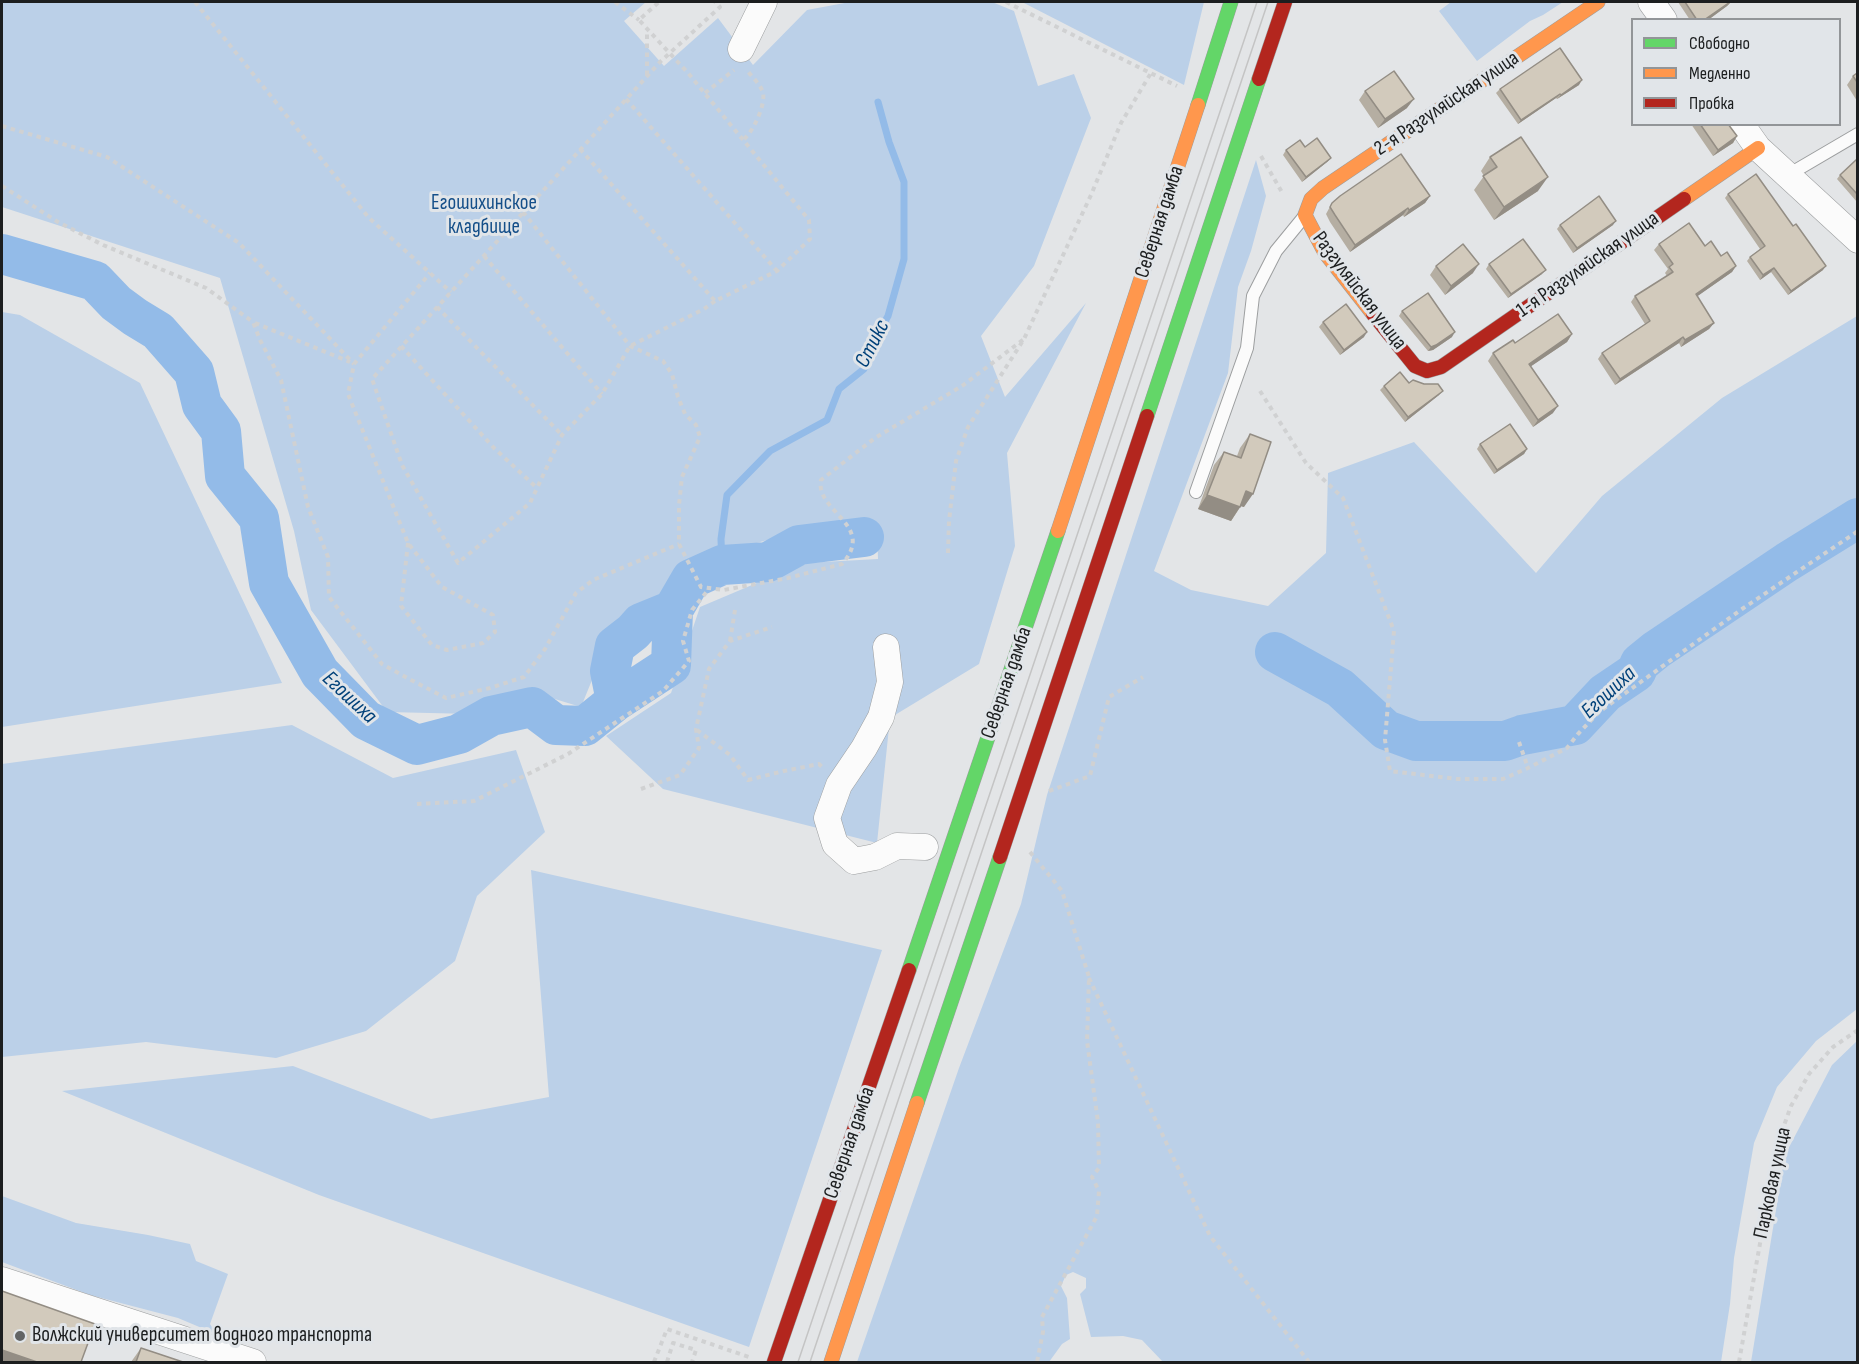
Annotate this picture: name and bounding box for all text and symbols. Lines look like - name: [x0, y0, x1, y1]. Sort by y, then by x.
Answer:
- legend: [1631, 18, 1841, 126]
- text: Свободно: [1689, 33, 1750, 54]
- street label: 2-я Разгуляйская улица: [1370, 46, 1524, 162]
- text: Медленно: [1689, 63, 1751, 84]
- text: Пробка: [1689, 93, 1734, 114]
- street label: Северная дамба: [1130, 163, 1190, 281]
- park label: Егошихинское кладбище: [431, 191, 537, 241]
- street label: 1-я Разгуляйская улица: [1512, 207, 1664, 323]
- street label: Разгуляйская улица: [1306, 227, 1412, 355]
- water label: Стикс: [850, 316, 896, 372]
- street label: Северная дамба: [976, 624, 1038, 742]
- water label: Егошиха: [1576, 661, 1642, 725]
- water label: Егошиха: [316, 666, 382, 730]
- street label: Северная дамба: [819, 1084, 881, 1202]
- street label: Парковая улица: [1749, 1125, 1797, 1241]
- place label: Волжский университет водного транспорта: [32, 1323, 372, 1349]
- marker: Волжский университет водного транспорта: [13, 1329, 27, 1343]

